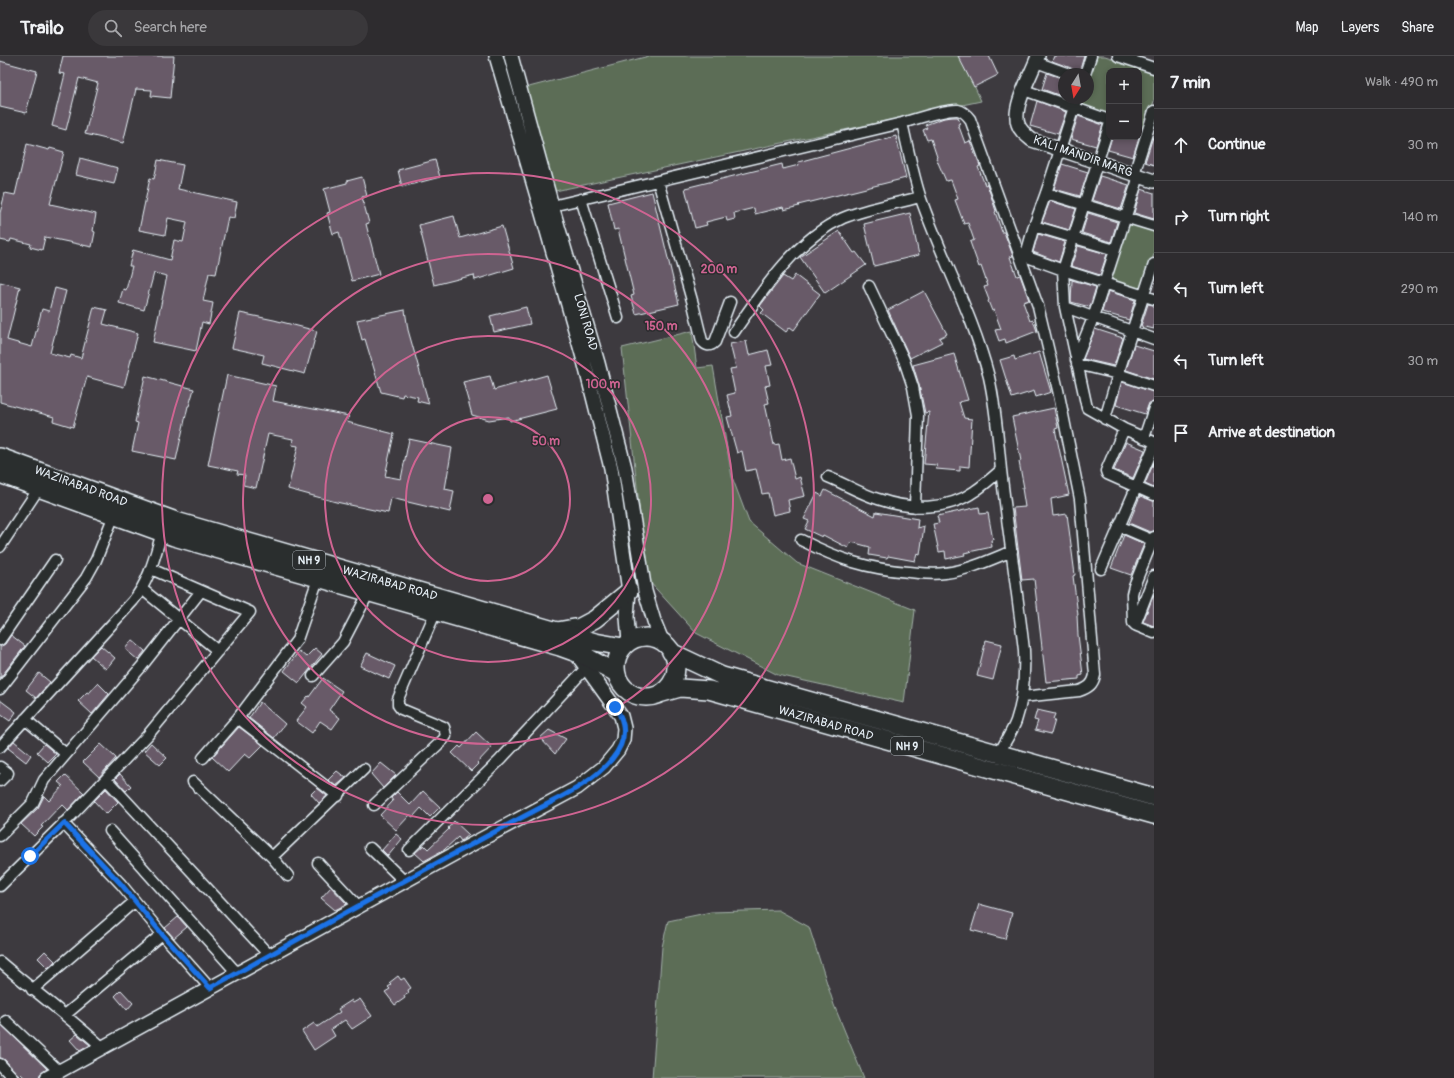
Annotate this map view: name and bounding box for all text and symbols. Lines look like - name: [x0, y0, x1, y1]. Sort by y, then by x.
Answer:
- search box: [88, 10, 368, 46]
- text: Trailo: [20, 16, 64, 40]
- icon: search: [102, 17, 124, 39]
- text: Search here: [134, 18, 207, 37]
- text: Map: [1296, 19, 1319, 36]
- text: Layers: [1341, 19, 1379, 36]
- text: Share: [1401, 19, 1434, 36]
- north arrow: [1058, 68, 1094, 104]
- map controls: [1106, 68, 1142, 140]
- button: +: [1106, 68, 1142, 104]
- text: 7 min: [1170, 72, 1210, 93]
- text: Walk · 490 m: [1365, 74, 1438, 90]
- button: −: [1106, 104, 1142, 140]
- street label: KALI MANDIR MARG: [1031, 132, 1135, 181]
- icon: ahead: [1170, 134, 1192, 156]
- text: Continue: [1208, 135, 1266, 154]
- text: 30 m: [1408, 137, 1438, 153]
- icon: right: [1170, 206, 1192, 228]
- text: Turn right: [1208, 207, 1269, 226]
- text: 140 m: [1402, 209, 1438, 225]
- text: 200 m: [701, 262, 738, 277]
- icon: left: [1170, 278, 1192, 300]
- text: Turn left: [1208, 279, 1264, 298]
- text: 290 m: [1401, 281, 1438, 297]
- street label: LONI ROAD: [570, 292, 601, 353]
- text: 150 m: [645, 319, 678, 334]
- icon: left: [1170, 350, 1192, 372]
- text: Turn left: [1208, 351, 1264, 370]
- text: 30 m: [1408, 353, 1438, 369]
- text: 100 m: [586, 377, 621, 392]
- icon: arrive: [1170, 422, 1192, 444]
- text: Arrive at destination: [1208, 423, 1335, 442]
- text: 50 m: [532, 434, 560, 449]
- street label: WAZIRABAD ROAD: [32, 463, 130, 510]
- centre of rings: [481, 492, 495, 506]
- road number: NH 9: [293, 551, 325, 569]
- street label: WAZIRABAD ROAD: [341, 563, 439, 604]
- route end: [606, 698, 624, 716]
- street label: WAZIRABAD ROAD: [777, 703, 875, 744]
- road number: NH 9: [891, 737, 923, 755]
- route start: [21, 847, 39, 865]

